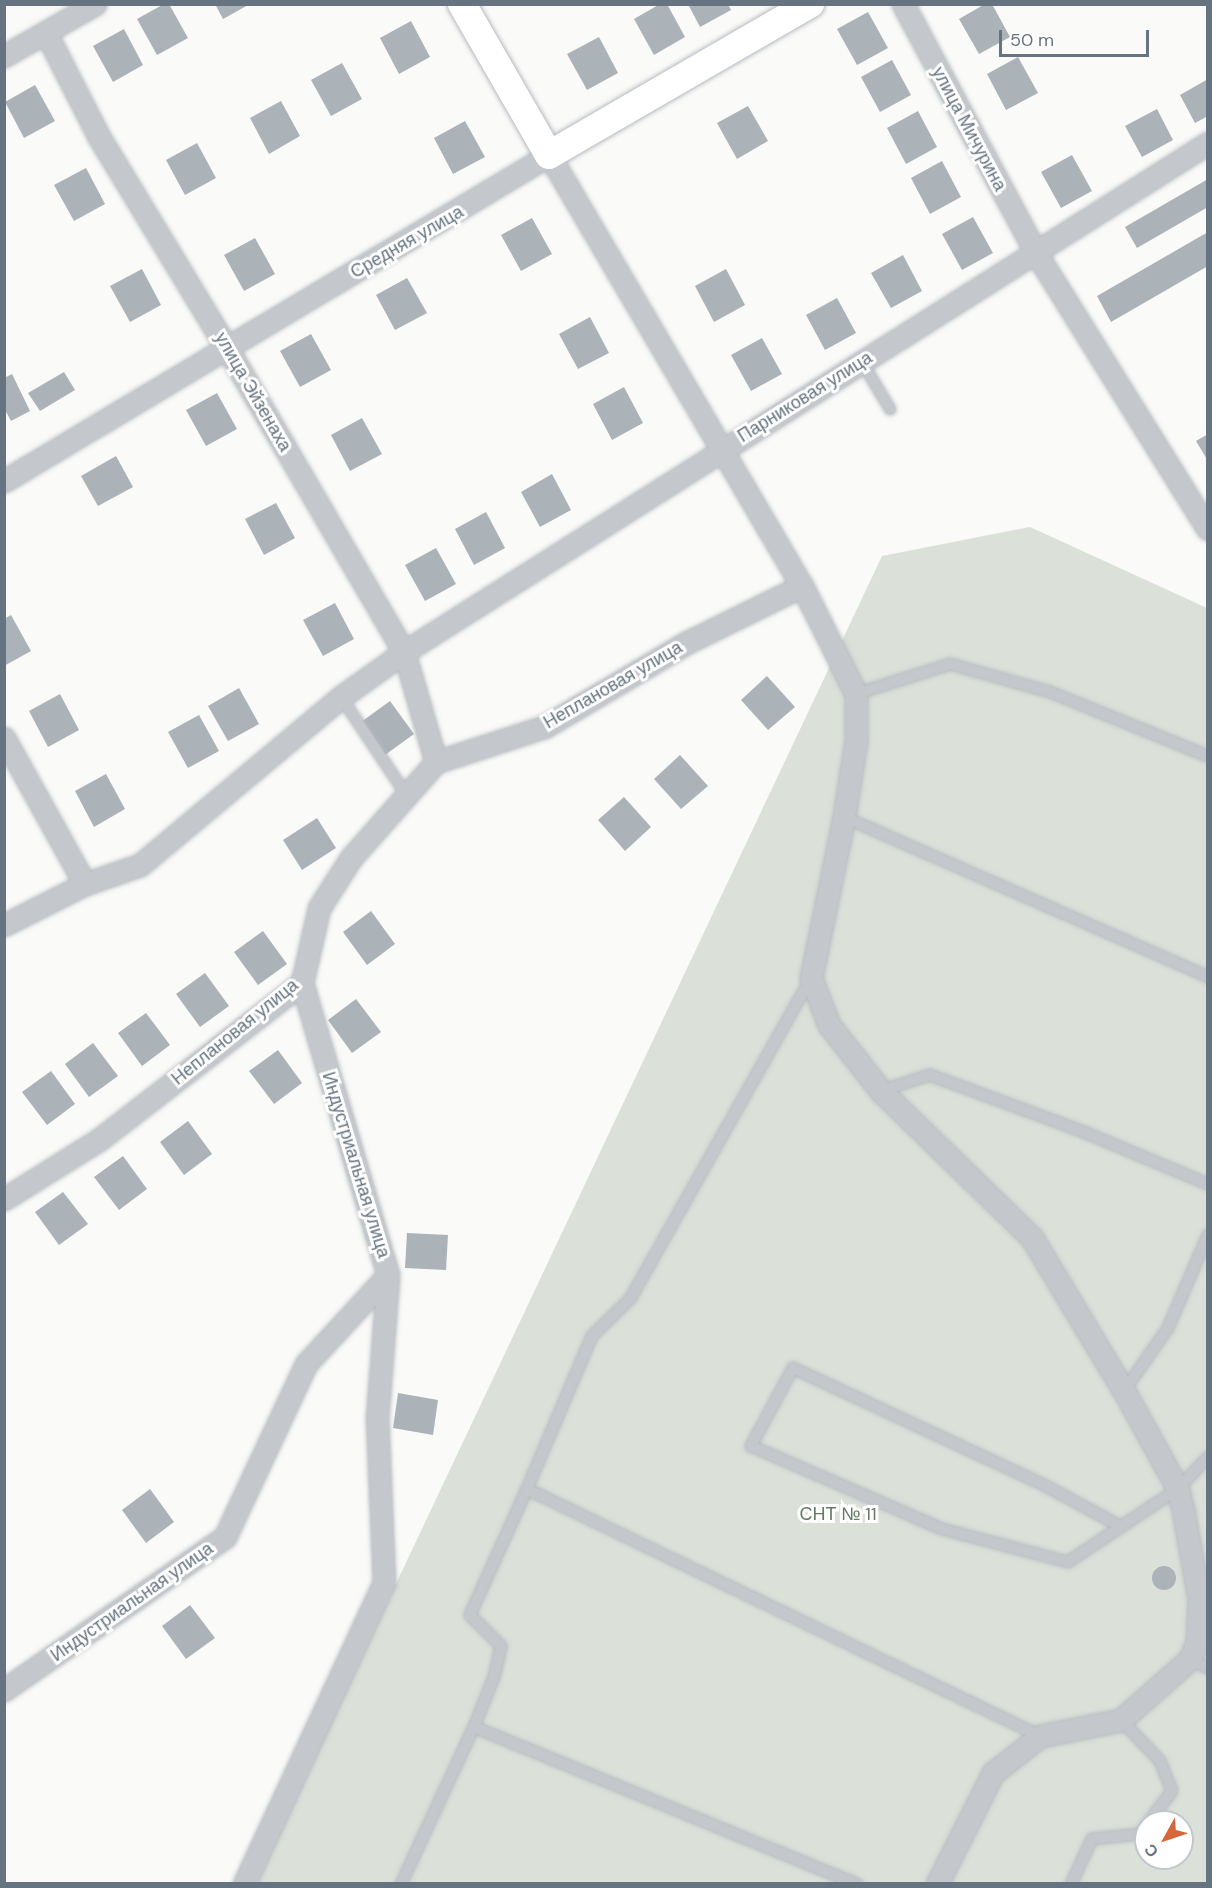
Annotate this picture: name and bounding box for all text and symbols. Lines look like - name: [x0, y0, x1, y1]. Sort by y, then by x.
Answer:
- scale bar: [1002, 18, 1152, 56]
- text: 50 m: [1010, 28, 1054, 52]
- street label: улица Мичурина: [927, 63, 1011, 195]
- street label: Средняя улица: [347, 201, 467, 283]
- street label: улица Эйзенаха: [210, 329, 296, 455]
- street label: Парниковая улица: [734, 347, 876, 447]
- street label: Неплановая улица: [540, 636, 686, 734]
- street label: Неплановая улица: [167, 974, 303, 1090]
- street label: Индустриальная улица: [317, 1069, 395, 1261]
- park label: СНТ № 11: [799, 1503, 877, 1525]
- street label: Индустриальная улица: [47, 1538, 217, 1666]
- north arrow: [1134, 1810, 1194, 1870]
- text: С: [1140, 1839, 1163, 1862]

